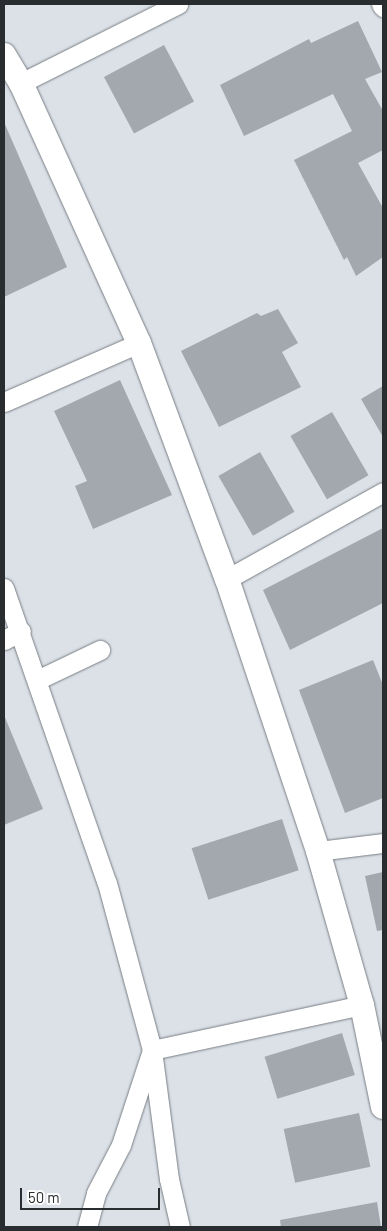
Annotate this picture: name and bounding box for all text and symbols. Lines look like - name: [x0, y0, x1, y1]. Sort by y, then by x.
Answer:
- scale bar: [22, 1178, 162, 1210]
- text: 50 m: [28, 1188, 60, 1206]

